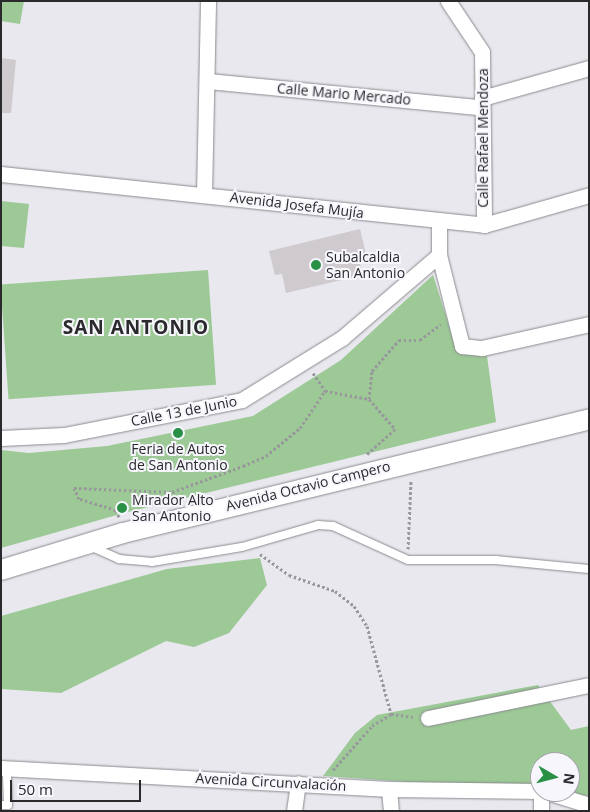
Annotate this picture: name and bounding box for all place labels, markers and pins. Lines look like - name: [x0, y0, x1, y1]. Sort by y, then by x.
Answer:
- place label: Subalcaldia San Antonio: [326, 249, 405, 282]
- marker: Subalcaldia San Antonio: [310, 259, 322, 271]
- marker: Feria de Autos de San Antonio: [172, 427, 184, 439]
- place label: Feria de Autos de San Antonio: [128, 441, 228, 474]
- place label: Mirador Alto San Antonio: [132, 492, 214, 524]
- marker: Mirador Alto San Antonio: [116, 502, 128, 514]

